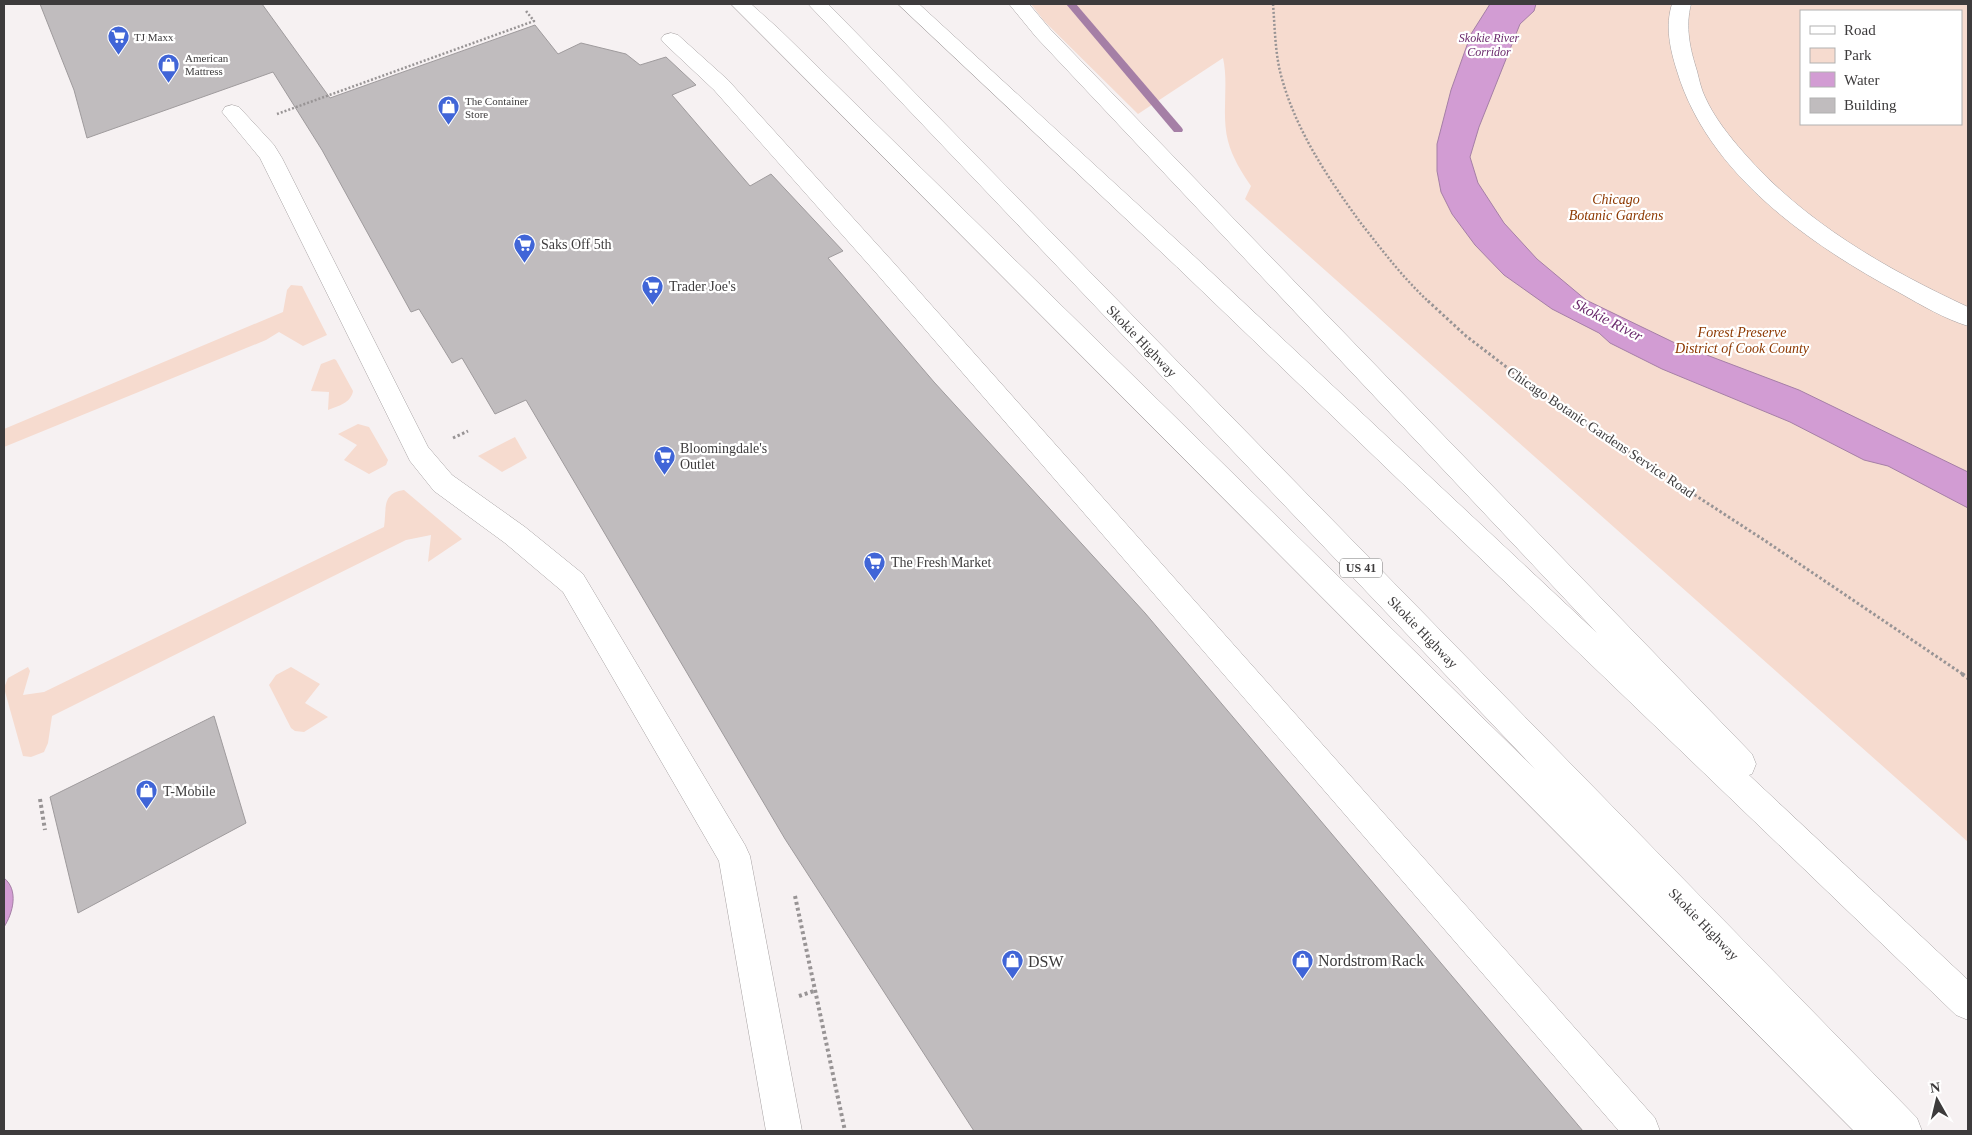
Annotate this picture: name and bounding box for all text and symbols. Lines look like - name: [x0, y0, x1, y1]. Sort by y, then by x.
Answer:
- legend: [1800, 10, 1962, 125]
- text: Road: [1844, 22, 1876, 38]
- supermarket icon: TJ Maxx: [106, 25, 130, 56]
- place label: TJ Maxx: [134, 31, 174, 43]
- water label: Skokie River Corridor: [1459, 31, 1519, 59]
- text: Park: [1844, 47, 1872, 63]
- shop icon: American Mattress: [157, 52, 181, 83]
- place label: American Mattress: [185, 52, 229, 77]
- text: Water: [1844, 72, 1879, 88]
- shop icon: The Container Store: [437, 95, 461, 126]
- place label: The Container Store: [465, 95, 529, 120]
- text: Building: [1844, 97, 1897, 113]
- park label: Chicago Botanic Gardens: [1569, 192, 1664, 223]
- supermarket icon: Saks Off 5th: [513, 232, 537, 263]
- place label: Saks Off 5th: [541, 237, 612, 252]
- supermarket icon: Trader Joe's: [641, 274, 665, 305]
- place label: Trader Joe's: [669, 279, 736, 294]
- water label: Skokie River: [1571, 296, 1645, 344]
- street label: Skokie Highway: [1104, 302, 1180, 380]
- park label: Forest Preserve District of Cook County: [1674, 325, 1810, 356]
- street label: Chicago Botanic Gardens Service Road: [1504, 364, 1697, 501]
- place label: Bloomingdale's Outlet: [680, 441, 767, 472]
- supermarket icon: Bloomingdale's Outlet: [652, 444, 676, 475]
- supermarket icon: The Fresh Market: [863, 550, 887, 581]
- place label: The Fresh Market: [891, 555, 991, 570]
- road number: US 41: [1340, 558, 1382, 578]
- street label: Skokie Highway: [1385, 593, 1461, 671]
- shop icon: T-Mobile: [135, 779, 159, 810]
- place label: T-Mobile: [163, 784, 215, 799]
- street label: Skokie Highway: [1666, 885, 1742, 963]
- shop icon: Nordstrom Rack: [1290, 948, 1314, 979]
- shop icon: DSW: [1000, 949, 1024, 980]
- place label: Nordstrom Rack: [1318, 952, 1424, 969]
- place label: DSW: [1028, 953, 1064, 970]
- north arrow: [1912, 1075, 1962, 1125]
- text: N: [1929, 1079, 1941, 1096]

